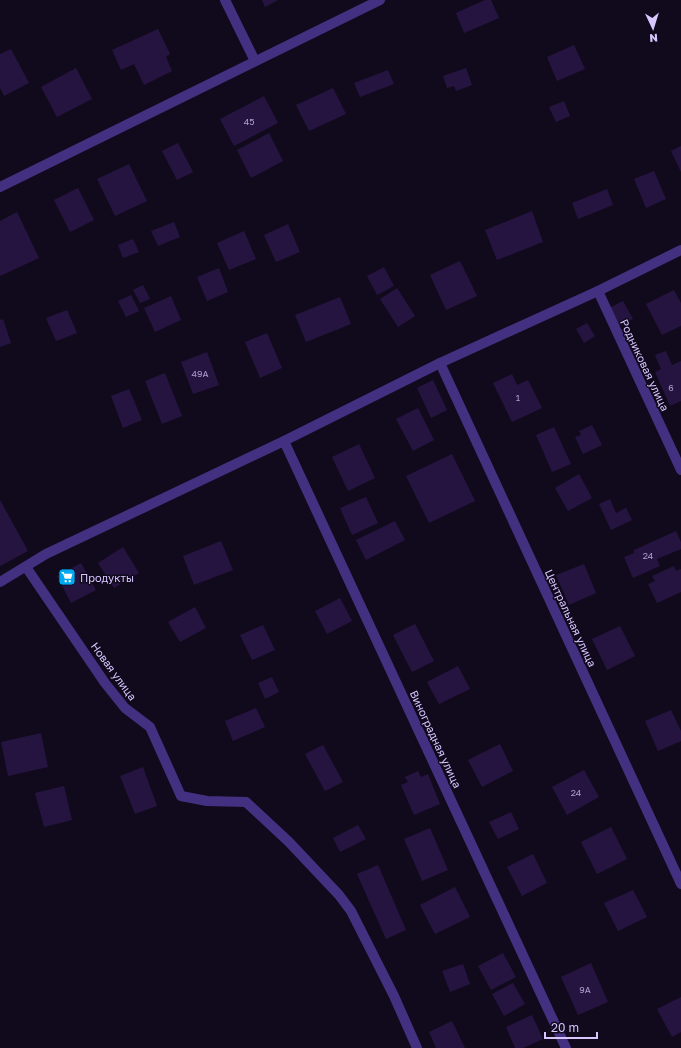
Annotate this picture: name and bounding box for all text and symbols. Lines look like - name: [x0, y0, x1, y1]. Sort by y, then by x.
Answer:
- north arrow: [633, 8, 673, 48]
- text: N: [649, 32, 658, 45]
- house number: 45: [244, 116, 254, 127]
- street label: Родниковая улица: [618, 317, 672, 413]
- house number: 49А: [192, 368, 208, 379]
- house number: 6: [668, 382, 674, 393]
- house number: 1: [516, 392, 521, 403]
- house number: 24: [643, 550, 654, 561]
- supermarket icon: Продукты: [57, 567, 77, 587]
- street label: Центральная улица: [543, 567, 599, 669]
- place label: Продукты: [80, 571, 134, 584]
- street label: Новая улица: [89, 639, 139, 703]
- street label: Виноградная улица: [408, 688, 464, 790]
- house number: 24: [571, 787, 582, 798]
- house number: 9А: [579, 984, 591, 995]
- scale bar: [545, 1014, 597, 1040]
- text: 20 m: [551, 1020, 579, 1035]

